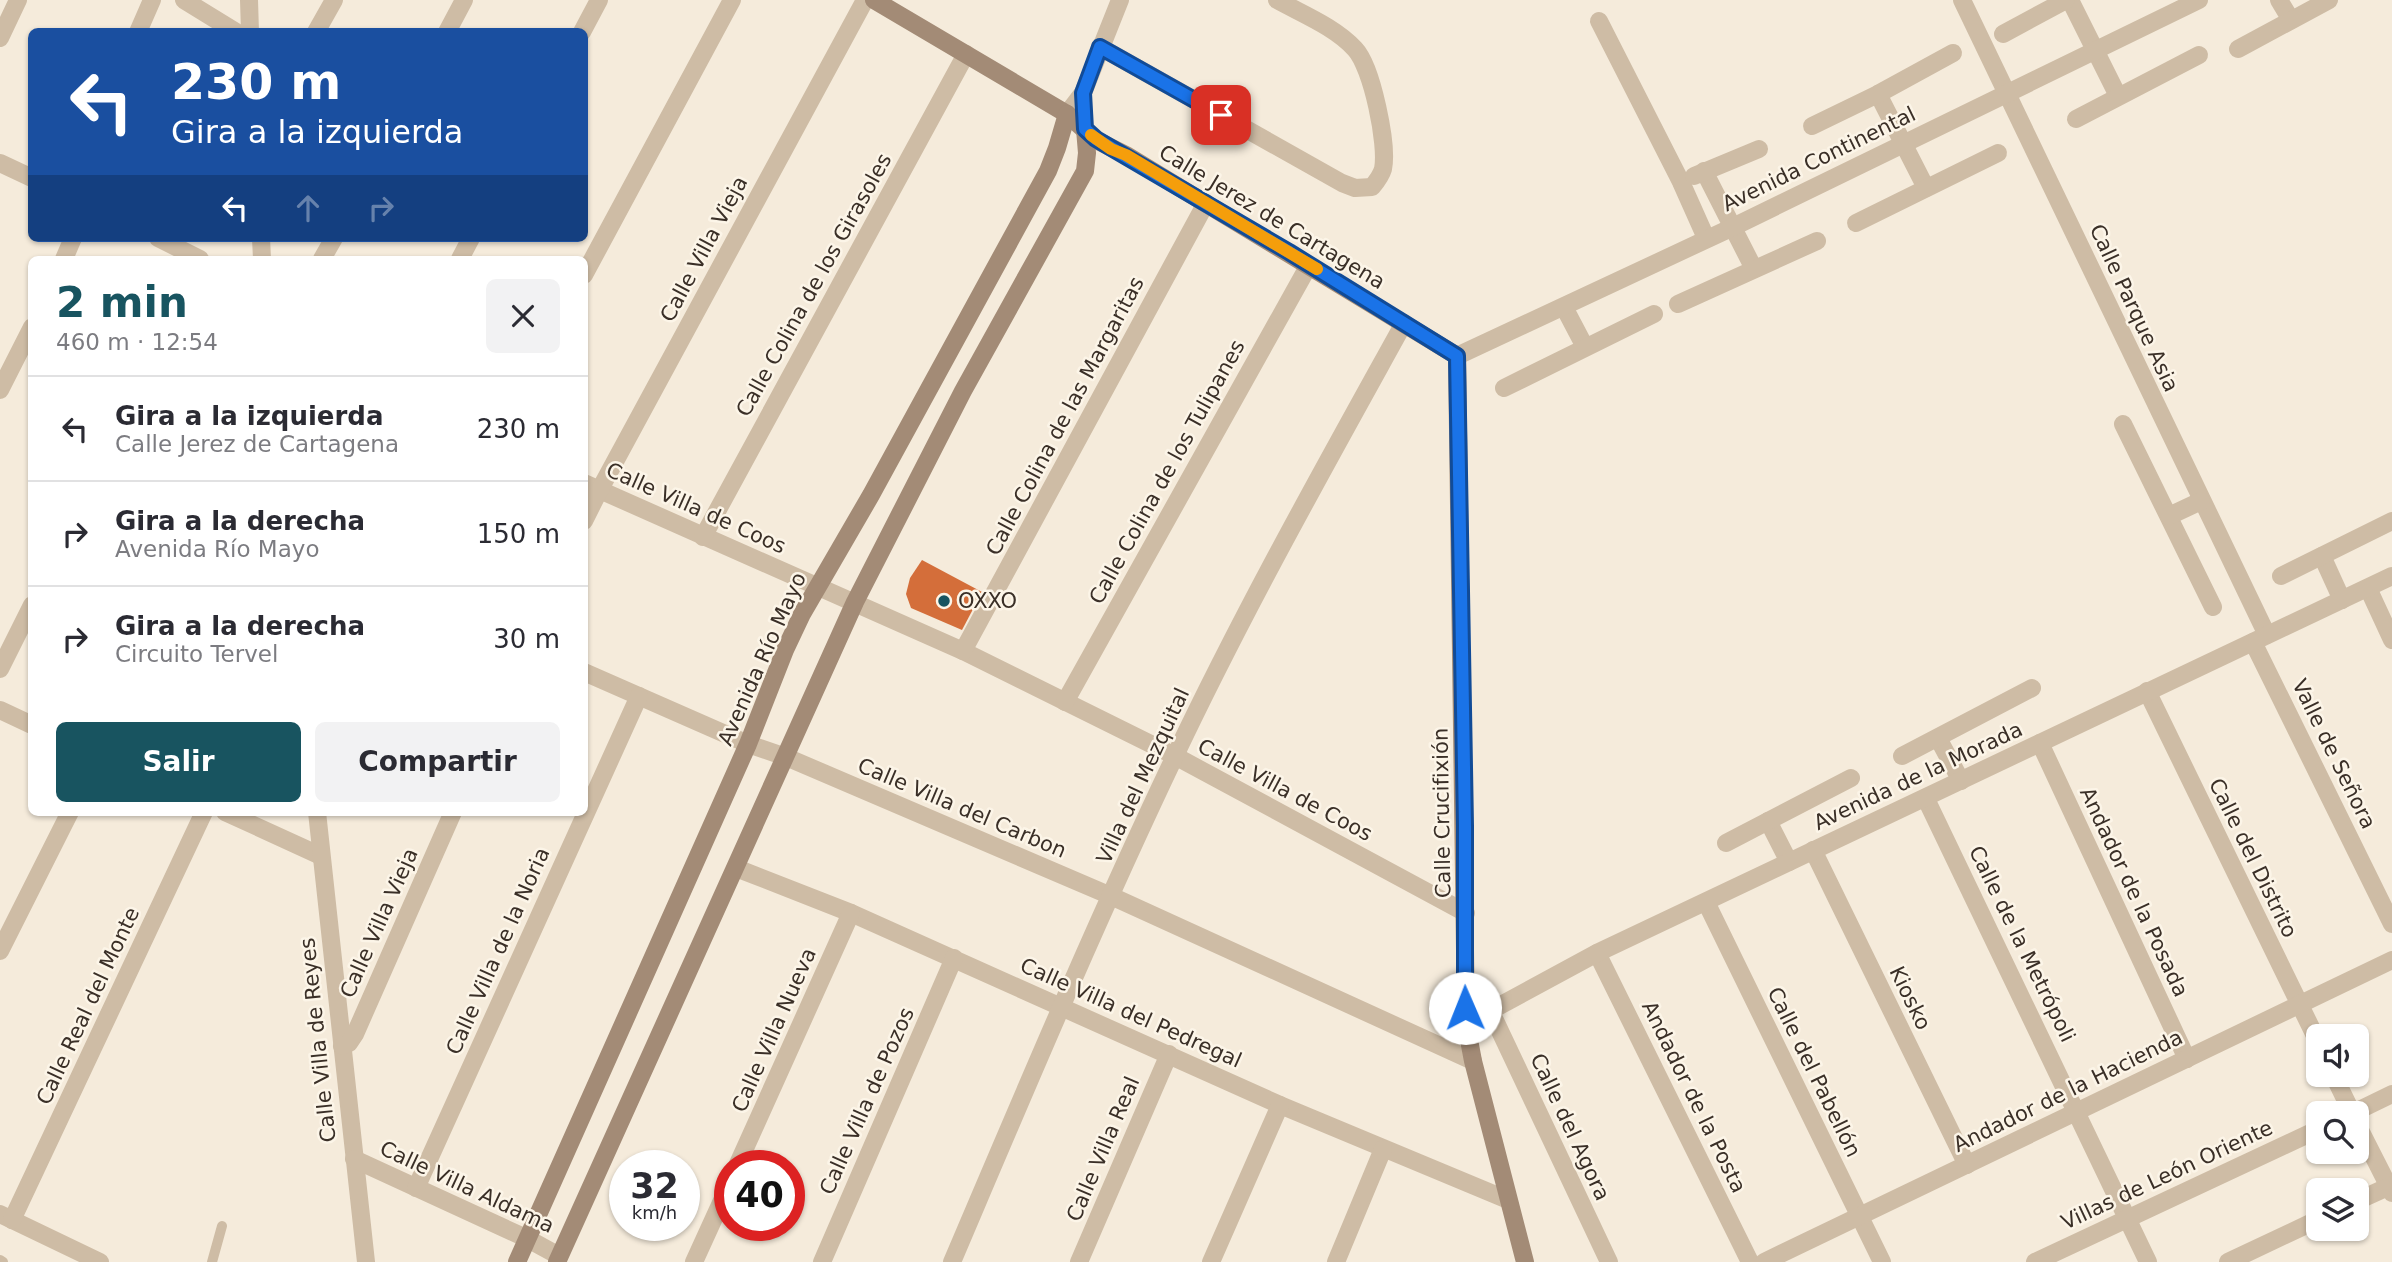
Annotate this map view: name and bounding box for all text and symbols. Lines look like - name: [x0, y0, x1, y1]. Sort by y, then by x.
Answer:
- text: 230 m: [171, 54, 341, 111]
- icon: left: [56, 56, 147, 147]
- pin: [1191, 85, 1251, 145]
- icon: arrive: [1202, 96, 1240, 134]
- street label: Avenida Continental: [1719, 102, 1919, 216]
- text: Gira a la izquierda: [171, 113, 463, 151]
- street label: Calle Jerez de Cartagena: [1155, 140, 1389, 294]
- street label: Calle Colina de los Girasoles: [731, 149, 897, 421]
- street label: Calle Villa Vieja: [656, 172, 752, 326]
- icon: left: [216, 189, 254, 227]
- icon: ahead: [289, 189, 327, 227]
- icon: right: [362, 189, 400, 227]
- street label: Calle Parque Asia: [2085, 220, 2183, 396]
- street label: Calle Colina de las Margaritas: [981, 273, 1149, 559]
- text: 2 min: [56, 278, 188, 327]
- button: close: [486, 279, 560, 353]
- text: 460 m · 12:54: [56, 329, 218, 355]
- street label: Calle Colina de los Tulipanes: [1084, 336, 1250, 608]
- text: Gira a la izquierda: [115, 401, 383, 431]
- icon: left: [56, 410, 94, 448]
- text: 230 m: [477, 414, 560, 444]
- text: Calle Jerez de Cartagena: [115, 431, 399, 457]
- street label: Calle Villa de Coos: [603, 458, 789, 558]
- text: Gira a la derecha: [115, 506, 365, 536]
- icon: right: [56, 515, 94, 553]
- text: 150 m: [477, 519, 560, 549]
- text: Avenida Río Mayo: [115, 536, 320, 562]
- street label: Avenida Río Mayo: [713, 569, 811, 749]
- place label: OXXO: [958, 589, 1017, 613]
- marker: OXXO: [936, 593, 952, 609]
- text: Gira a la derecha: [115, 611, 365, 641]
- icon: right: [56, 620, 94, 658]
- text: 30 m: [493, 624, 560, 654]
- text: Circuito Tervel: [115, 641, 278, 667]
- street label: Valle de Señora: [2287, 675, 2381, 833]
- street label: Villa del Mezquital: [1092, 684, 1194, 868]
- street label: Avenida de la Morada: [1810, 717, 2026, 835]
- button: Salir: [56, 722, 301, 802]
- button: Compartir: [315, 722, 560, 802]
- street label: Calle Crucifixión: [1429, 728, 1455, 898]
- street label: Calle Villa de Coos: [1194, 734, 1376, 846]
- street label: Calle Villa del Carbon: [854, 753, 1070, 863]
- street label: Calle del Distrito: [2204, 774, 2302, 942]
- street label: Andador de la Posada: [2075, 783, 2193, 1001]
- street label: Calle de la Metrópoli: [1964, 842, 2080, 1046]
- street label: Calle Villa de la Noria: [441, 844, 555, 1058]
- street label: Calle Villa Vieja: [335, 845, 423, 1001]
- street label: Calle Real del Monte: [32, 904, 144, 1108]
- street label: Calle Villa de Reyes: [295, 937, 341, 1143]
- street label: Calle Villa Nueva: [727, 944, 821, 1116]
- street label: Calle Villa del Pedregal: [1017, 953, 1245, 1073]
- street label: Kiosko: [1884, 962, 1936, 1034]
- position arrow: [1428, 971, 1502, 1045]
- street label: Calle del Pabellón: [1762, 983, 1866, 1161]
- street label: Andador de la Posta: [1637, 997, 1751, 1197]
- street label: Calle Villa de Pozos: [815, 1004, 919, 1198]
- map controls: [2306, 1024, 2369, 1241]
- button: sound: [2306, 1024, 2369, 1087]
- street label: Andador de la Hacienda: [1949, 1025, 2187, 1157]
- street label: Calle del Agora: [1525, 1050, 1615, 1204]
- street label: Calle Villa Real: [1062, 1073, 1144, 1225]
- button: search: [2306, 1101, 2369, 1164]
- street label: Villas de León Oriente: [2058, 1115, 2276, 1235]
- street label: Calle Villa Aldama: [376, 1136, 558, 1238]
- speed limit sign: 40: [714, 1150, 805, 1241]
- text: 32: [630, 1166, 679, 1206]
- button: layers: [2306, 1178, 2369, 1241]
- text: km/h: [632, 1202, 677, 1223]

